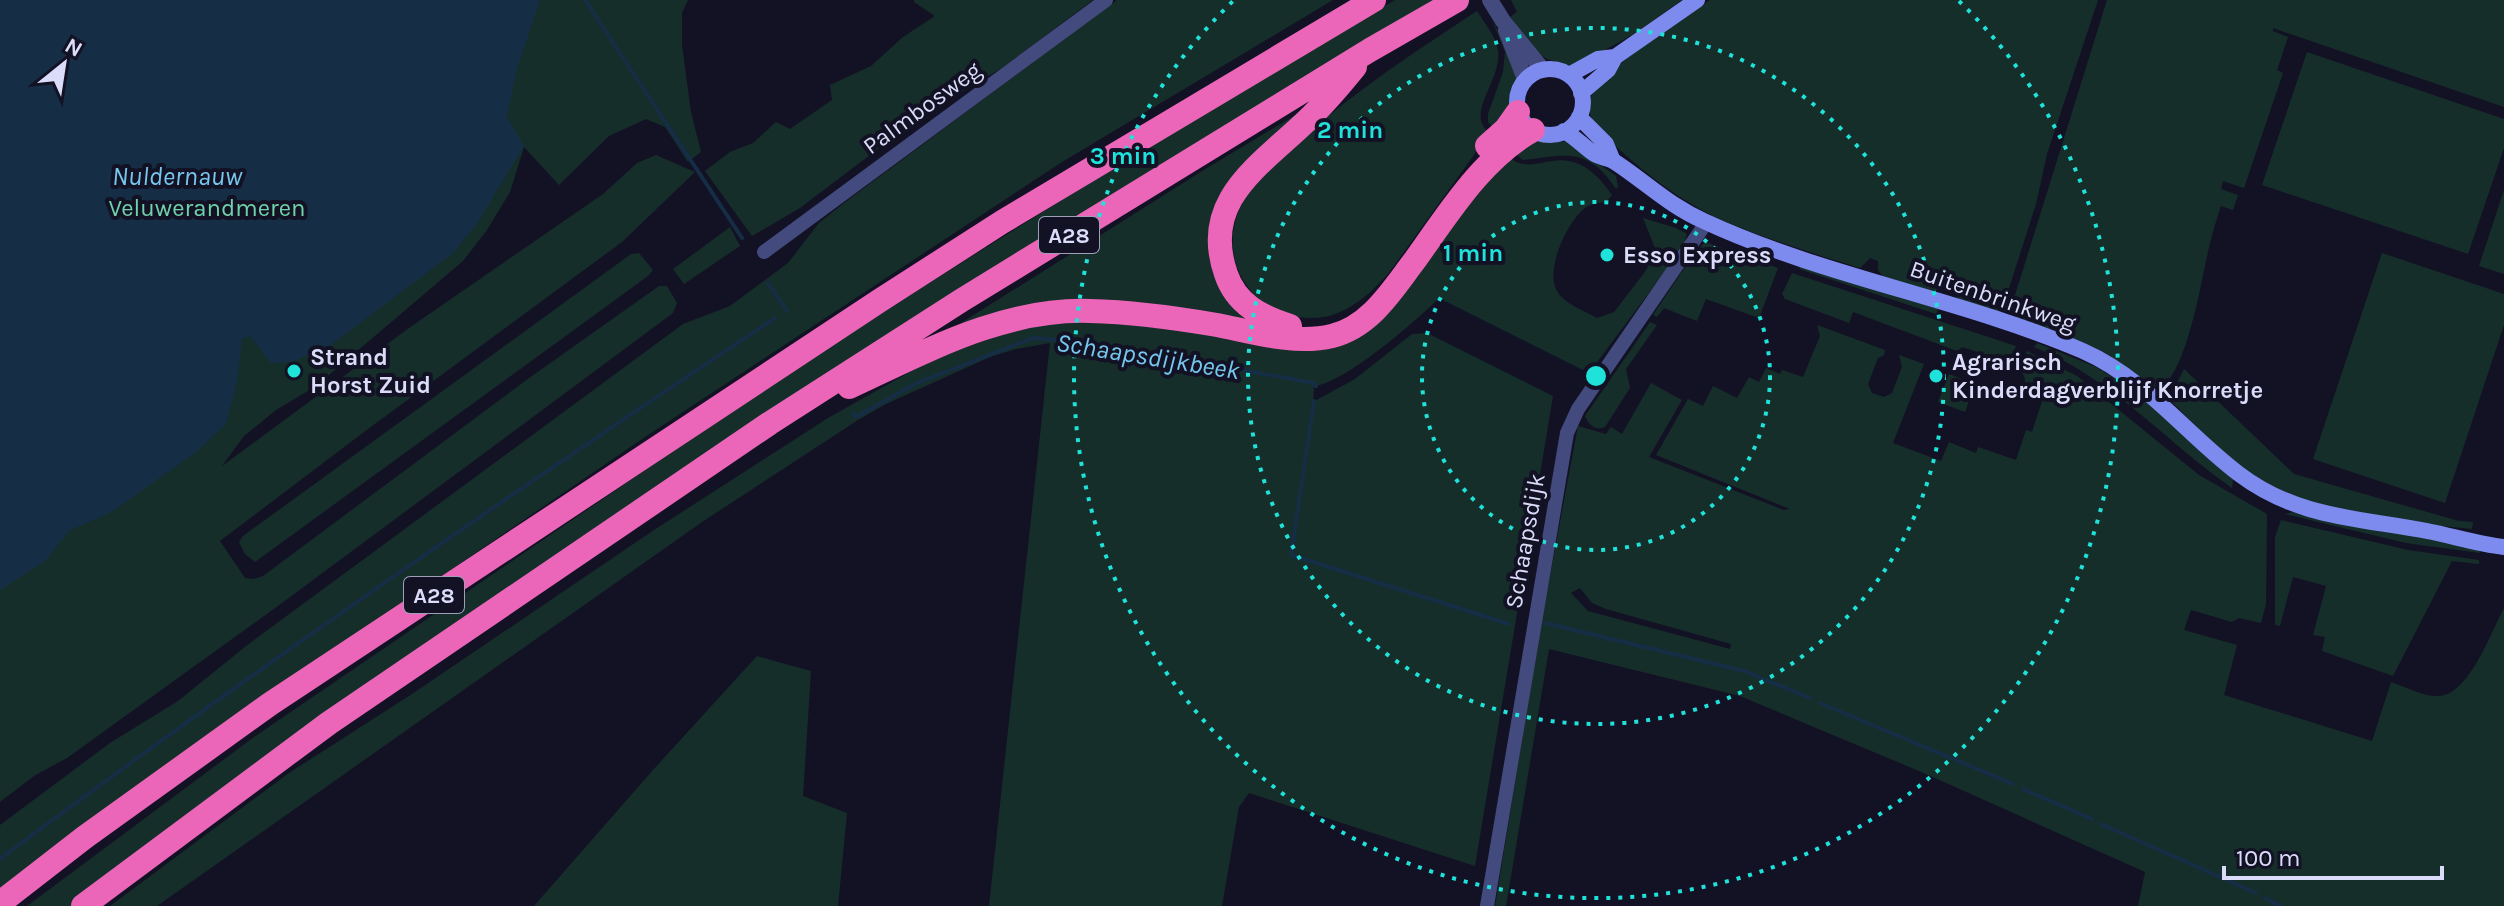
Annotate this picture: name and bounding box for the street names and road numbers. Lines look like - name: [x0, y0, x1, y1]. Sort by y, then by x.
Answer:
- street label: Palmbosweg: [858, 56, 987, 160]
- road number: A28: [1039, 217, 1099, 253]
- street label: Buitenbrinkweg: [1906, 254, 2080, 338]
- street label: Schaapsdijk: [1499, 471, 1551, 611]
- road number: A28: [404, 577, 464, 613]

